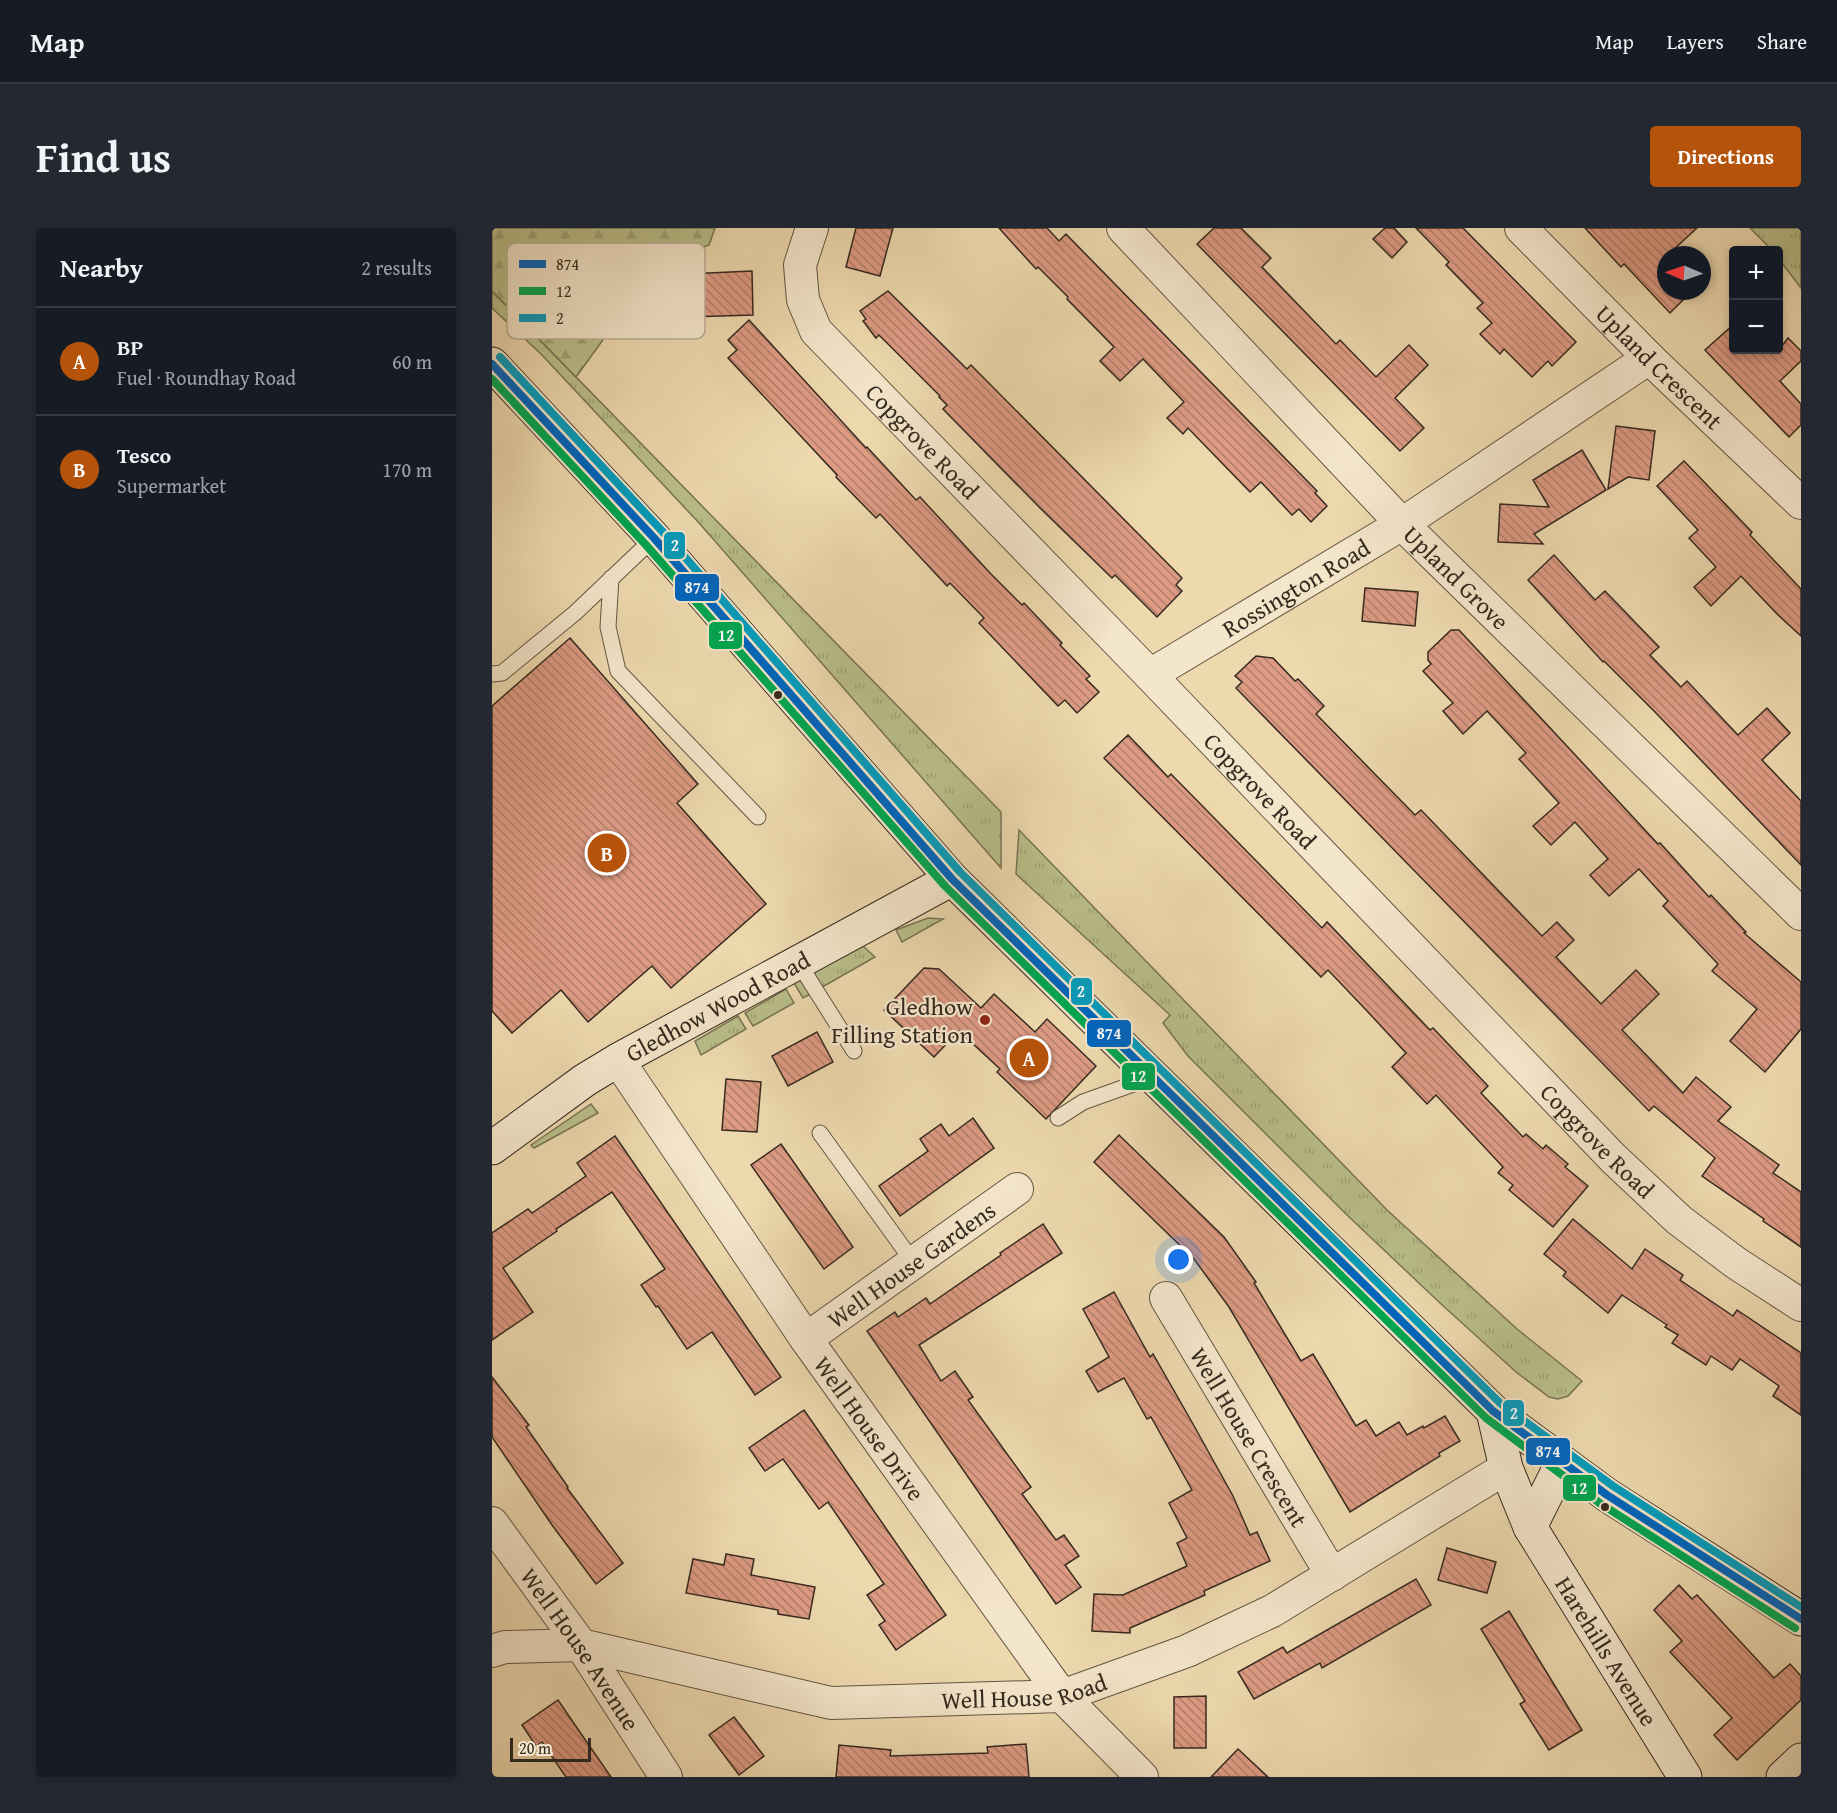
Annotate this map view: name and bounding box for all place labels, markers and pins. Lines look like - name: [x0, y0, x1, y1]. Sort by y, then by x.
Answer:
- unlabelled marker: [772, 689, 784, 701]
- pin: B: [588, 830, 626, 876]
- place label: Gledhow Filling Station: [831, 989, 974, 1052]
- marker: Gledhow Filling Station: [978, 1013, 992, 1027]
- pin: A: [1010, 1036, 1048, 1080]
- unlabelled marker: [1599, 1501, 1611, 1513]

